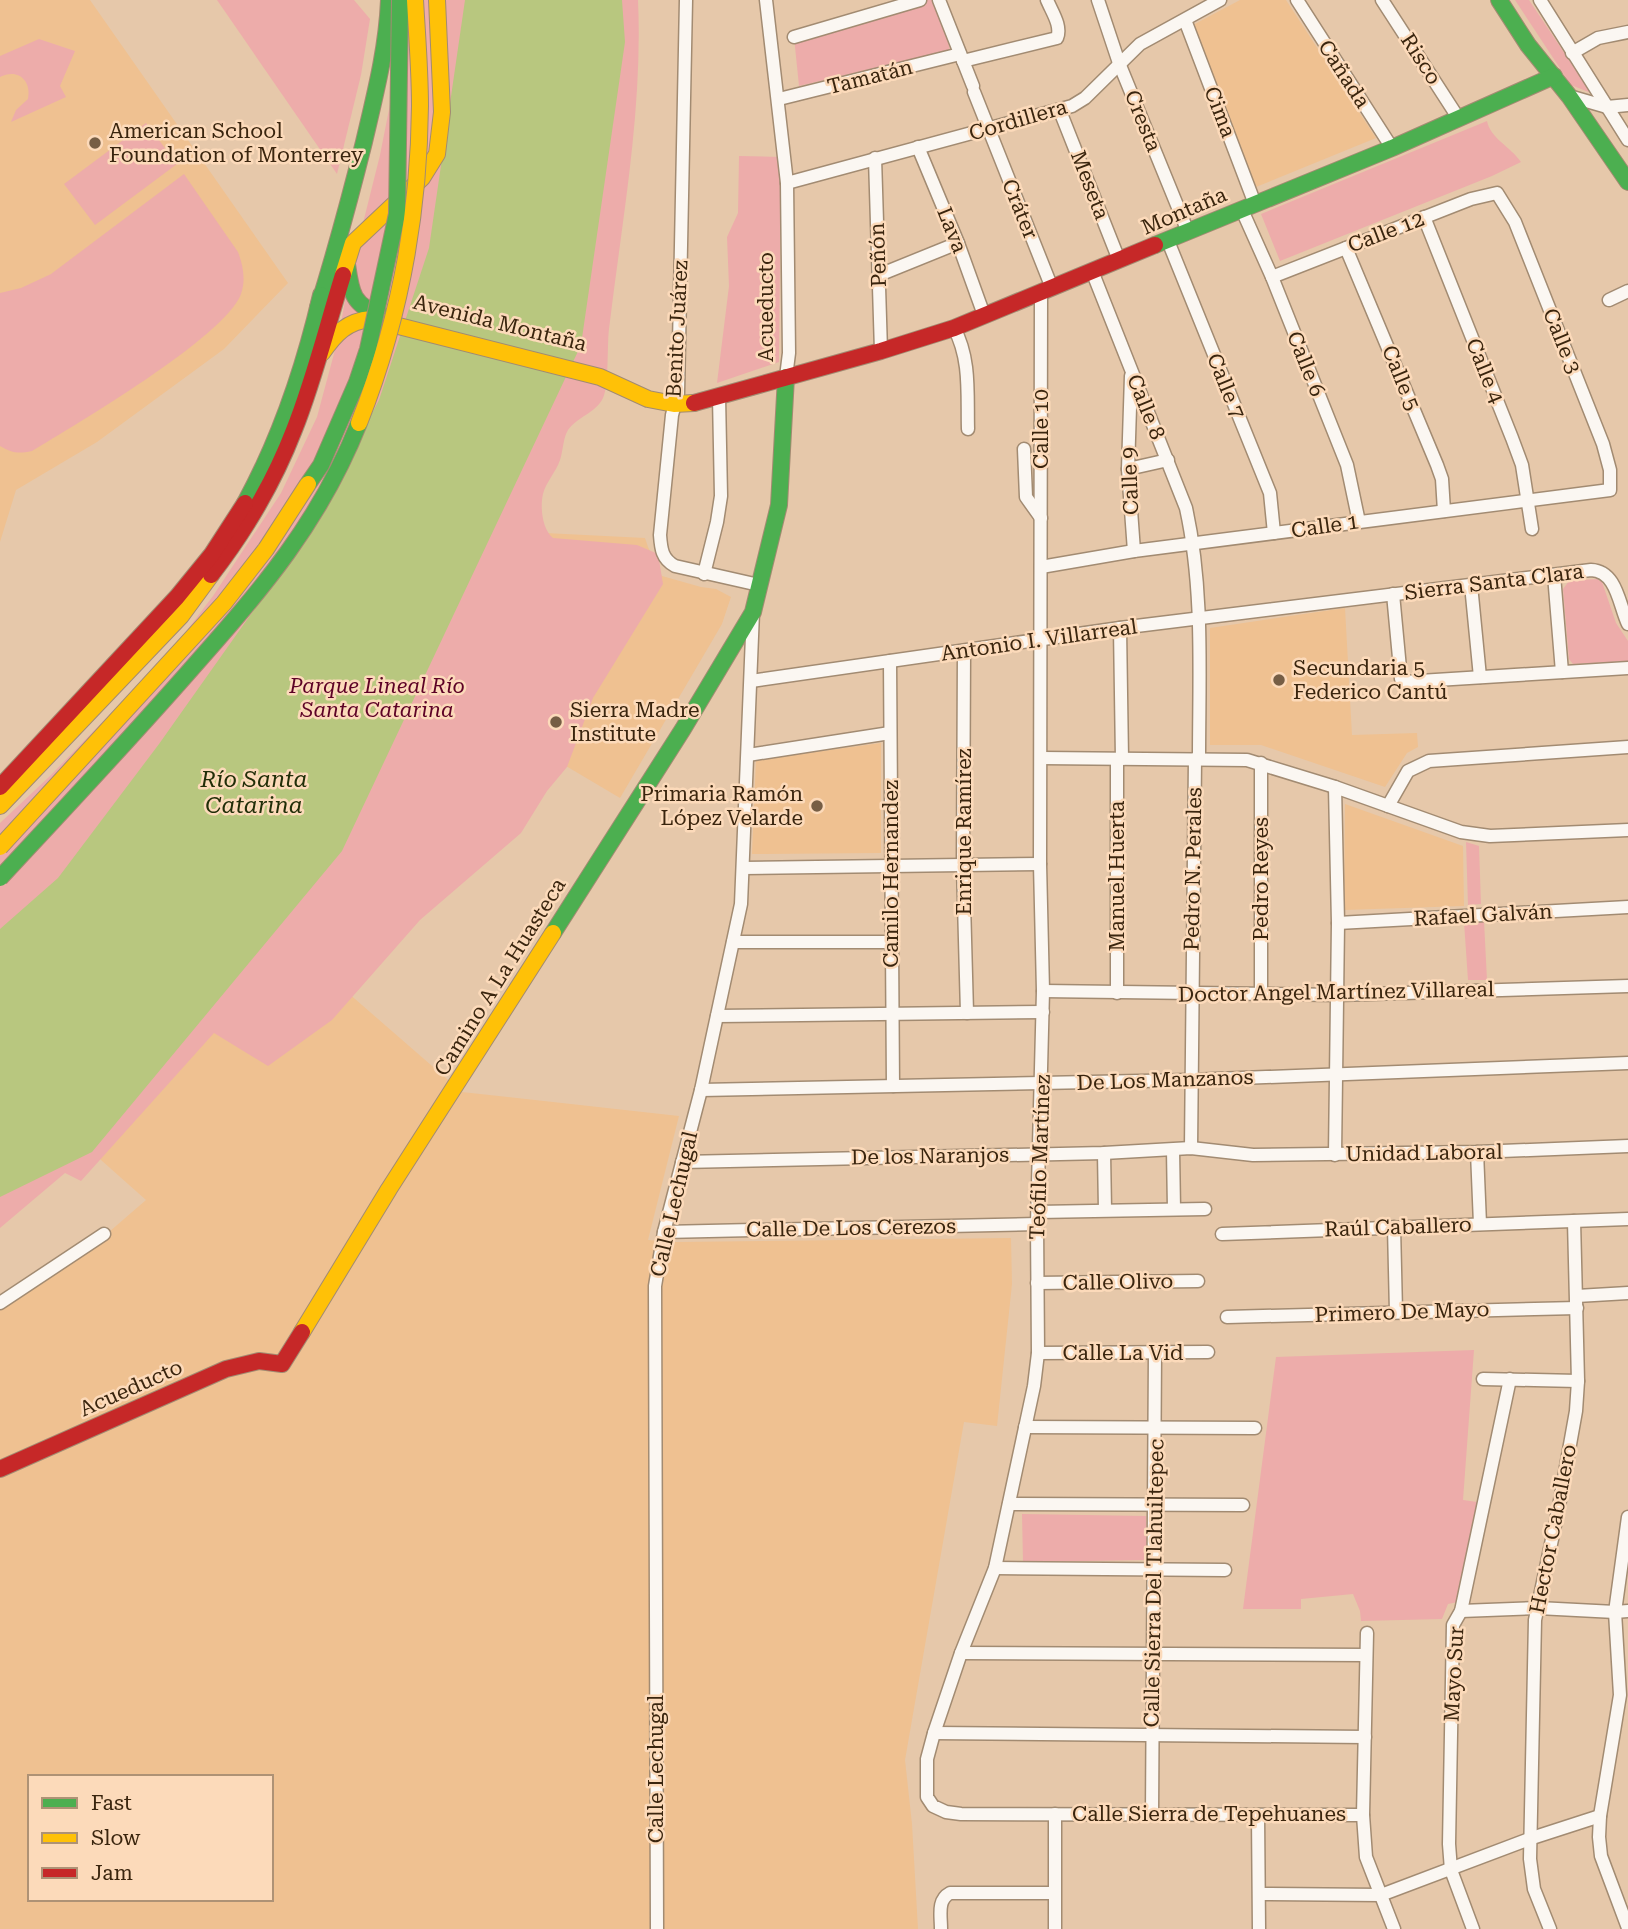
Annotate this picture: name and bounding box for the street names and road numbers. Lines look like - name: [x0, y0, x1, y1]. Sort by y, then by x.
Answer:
- street label: Risco: [1396, 29, 1446, 89]
- street label: Cañada: [1313, 36, 1375, 113]
- street label: Tamatán: [825, 55, 916, 99]
- street label: Cima: [1199, 83, 1241, 141]
- street label: Cresta: [1120, 87, 1166, 156]
- street label: Cordillera: [966, 94, 1070, 145]
- street label: Meseta: [1066, 147, 1114, 223]
- street label: Cráter: [997, 176, 1043, 243]
- street label: Montaña: [1138, 182, 1231, 240]
- street label: Lava: [932, 204, 972, 257]
- street label: Calle 12: [1344, 207, 1428, 257]
- street label: Peñón: [865, 222, 891, 288]
- street label: Acueducto: [754, 252, 778, 362]
- street label: Benito Juárez: [661, 260, 693, 398]
- street label: Avenida Montaña: [411, 290, 590, 356]
- street label: Calle 3: [1538, 305, 1586, 377]
- street label: Calle 6: [1282, 328, 1330, 400]
- street label: Calle 4: [1461, 335, 1509, 407]
- street label: Calle 5: [1377, 342, 1425, 414]
- street label: Calle 7: [1202, 350, 1250, 422]
- street label: Calle 8: [1122, 371, 1170, 443]
- street label: Calle 10: [1029, 389, 1053, 469]
- street label: Calle 9: [1117, 447, 1143, 515]
- street label: Calle 1: [1290, 509, 1360, 543]
- street label: Sierra Santa Clara: [1403, 559, 1586, 605]
- street label: Antonio I. Villarreal: [939, 614, 1139, 666]
- street label: Enrique Ramírez: [952, 748, 976, 915]
- street label: Camilo Hernandez: [879, 780, 903, 968]
- street label: Pedro N. Perales: [1180, 787, 1206, 951]
- street label: Manuel Huerta: [1105, 800, 1129, 951]
- street label: Pedro Reyes: [1249, 817, 1273, 941]
- street label: Camino A La Huasteca: [429, 873, 571, 1080]
- street label: Rafael Galván: [1413, 899, 1554, 931]
- street label: Doctor Angel Martínez Villareal: [1178, 977, 1495, 1007]
- street label: De Los Manzanos: [1076, 1065, 1254, 1095]
- street label: Teófilo Martínez: [1025, 1074, 1055, 1240]
- street label: Calle Lechugal: [646, 1128, 703, 1279]
- street label: Unidad Laboral: [1345, 1140, 1503, 1166]
- street label: De los Naranjos: [851, 1143, 1009, 1169]
- street label: Raúl Caballero: [1324, 1212, 1472, 1242]
- street label: Calle De Los Cerezos: [746, 1214, 956, 1242]
- street label: Calle Olivo: [1062, 1269, 1174, 1295]
- street label: Primero De Mayo: [1314, 1297, 1490, 1327]
- street label: Calle La Vid: [1062, 1341, 1184, 1365]
- street label: Acueducto: [76, 1355, 186, 1421]
- street label: Calle Sierra Del Tlahuiltepec: [1139, 1438, 1169, 1727]
- street label: Hector Caballero: [1525, 1442, 1581, 1616]
- street label: Mayo Sur: [1440, 1625, 1469, 1722]
- street label: Calle Lechugal: [644, 1694, 668, 1843]
- street label: Calle Sierra de Tepehuanes: [1072, 1802, 1346, 1826]

